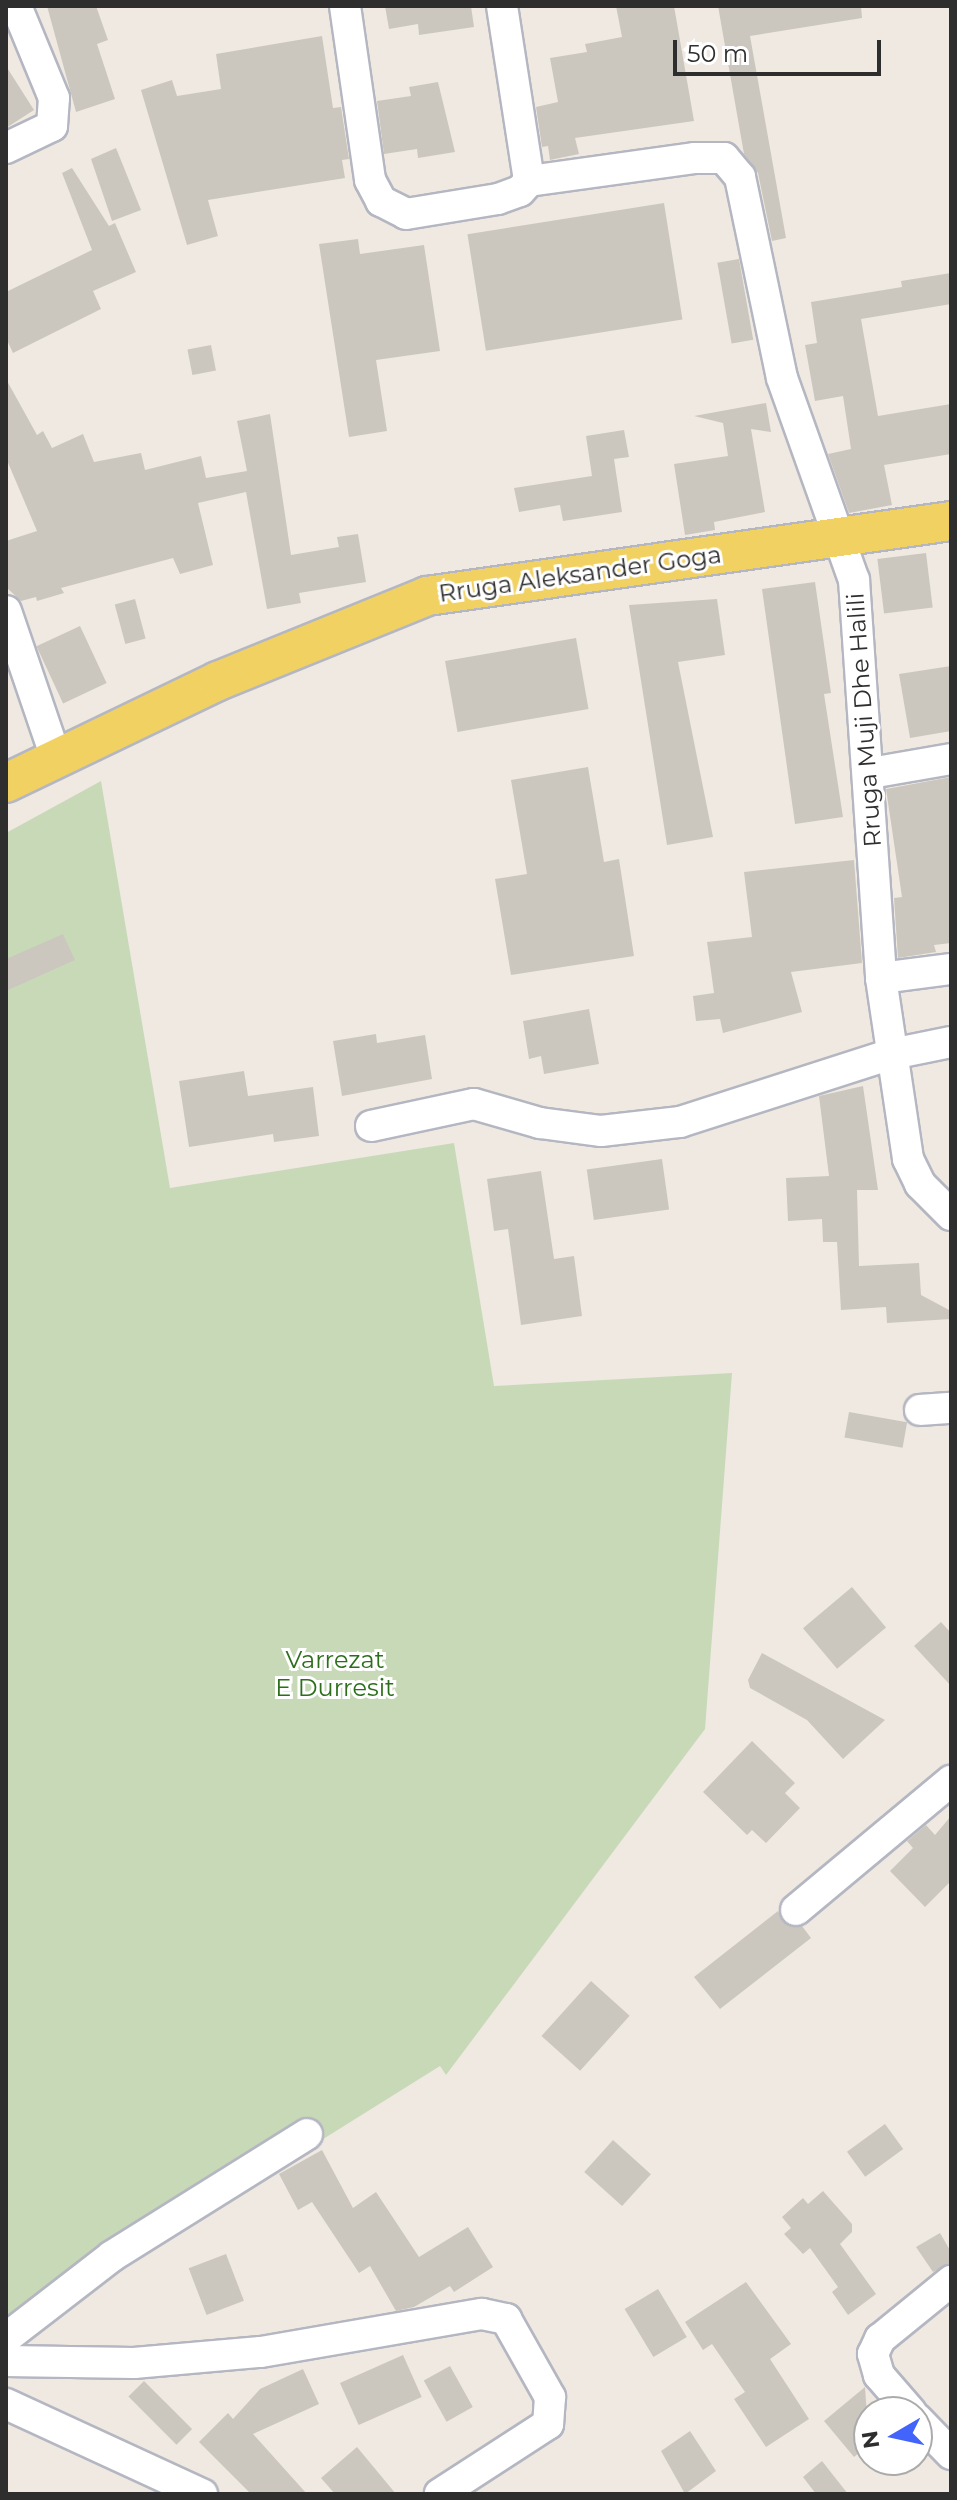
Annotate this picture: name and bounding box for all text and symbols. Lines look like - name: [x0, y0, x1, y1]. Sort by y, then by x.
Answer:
- scale bar: [677, 24, 885, 74]
- text: 50 m: [687, 39, 748, 68]
- street label: Rruga Aleksander Goga: [437, 540, 723, 608]
- street label: Rruga Muji Dhe Halili: [841, 592, 887, 848]
- park label: Varrezat E Durresit: [275, 1646, 395, 1702]
- north arrow: [853, 2396, 933, 2476]
- text: N: [856, 2429, 886, 2450]

